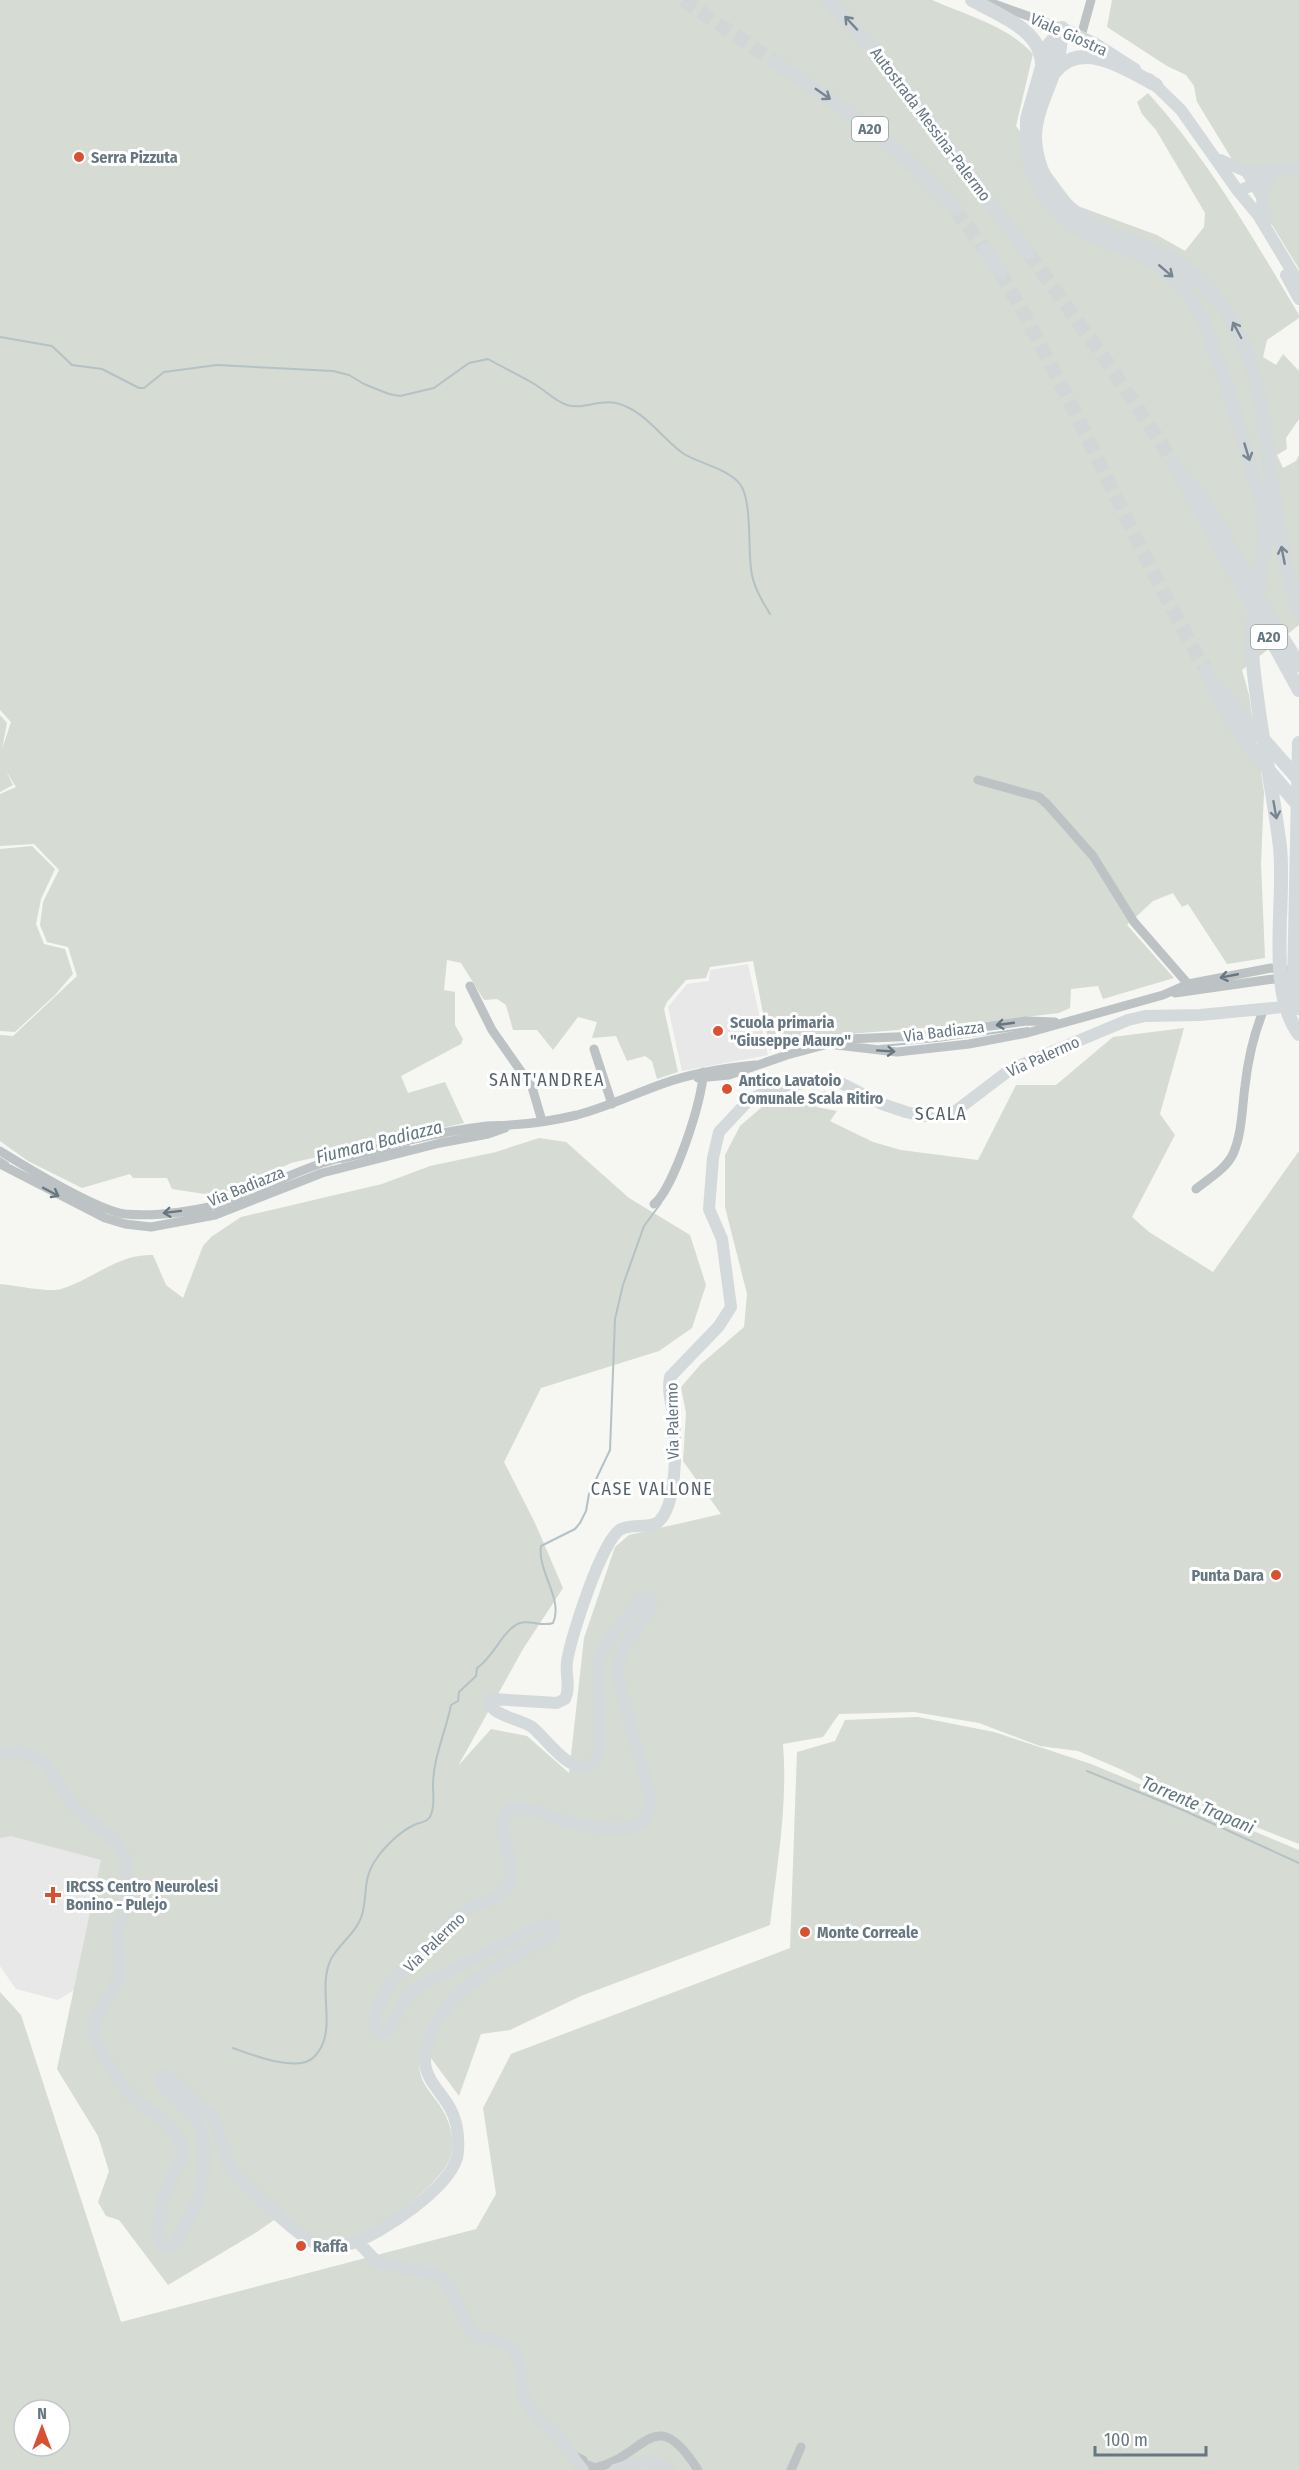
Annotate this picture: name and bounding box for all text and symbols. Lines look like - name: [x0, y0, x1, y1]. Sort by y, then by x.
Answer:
- street label: Viale Giostra: [1027, 9, 1110, 60]
- one-way arrow: [844, 16, 858, 31]
- street label: Autostrada Messina-Palermo: [867, 44, 995, 205]
- one-way arrow: [815, 88, 831, 100]
- road number: A20: [852, 117, 888, 141]
- place label: Serra Pizzuta: [91, 148, 178, 167]
- marker: Serra Pizzuta: [72, 150, 86, 164]
- one-way arrow: [1158, 265, 1174, 278]
- one-way arrow: [1231, 322, 1243, 339]
- one-way arrow: [1242, 442, 1253, 461]
- one-way arrow: [1277, 546, 1288, 566]
- road number: A20: [1251, 625, 1287, 649]
- one-way arrow: [1269, 800, 1280, 820]
- one-way arrow: [1219, 971, 1239, 982]
- place label: Scuola primaria "Giuseppe Mauro": [730, 1013, 851, 1050]
- street label: Via Badiazza: [903, 1017, 986, 1046]
- one-way arrow: [996, 1019, 1015, 1030]
- marker: Scuola primaria "Giuseppe Mauro": [711, 1024, 725, 1038]
- street label: Via Palermo: [1004, 1032, 1082, 1081]
- one-way arrow: [875, 1046, 895, 1057]
- district label: SANT'ANDREA: [489, 1069, 605, 1091]
- place label: Antico Lavatoio Comunale Scala Ritiro: [738, 1071, 884, 1108]
- marker: Antico Lavatoio Comunale Scala Ritiro: [720, 1082, 734, 1096]
- district label: SCALA: [915, 1103, 967, 1125]
- water label: Fiumara Badiazza: [314, 1116, 444, 1168]
- street label: Via Badiazza: [205, 1162, 287, 1210]
- one-way arrow: [42, 1187, 60, 1198]
- one-way arrow: [163, 1206, 182, 1217]
- street label: Via Palermo: [662, 1382, 683, 1460]
- district label: CASE VALLONE: [591, 1478, 713, 1500]
- place label: Punta Dara: [1192, 1566, 1264, 1585]
- marker: Punta Dara: [1269, 1568, 1283, 1582]
- water label: Torrente Trapani: [1138, 1771, 1258, 1839]
- place label: IRCSS Centro Neurolesi Bonino - Pulejo: [66, 1877, 218, 1914]
- marker: IRCSS Centro Neurolesi Bonino - Pulejo: [44, 1886, 62, 1904]
- street label: Via Palermo: [400, 1909, 469, 1976]
- place label: Monte Correale: [817, 1923, 918, 1942]
- marker: Monte Correale: [798, 1925, 812, 1939]
- place label: Raffa: [313, 2237, 348, 2256]
- marker: Raffa: [294, 2239, 308, 2253]
- north arrow: [12, 2398, 72, 2458]
- text: N: [37, 2404, 47, 2423]
- scale bar: [1095, 2419, 1206, 2457]
- text: 100 m: [1104, 2429, 1148, 2451]

